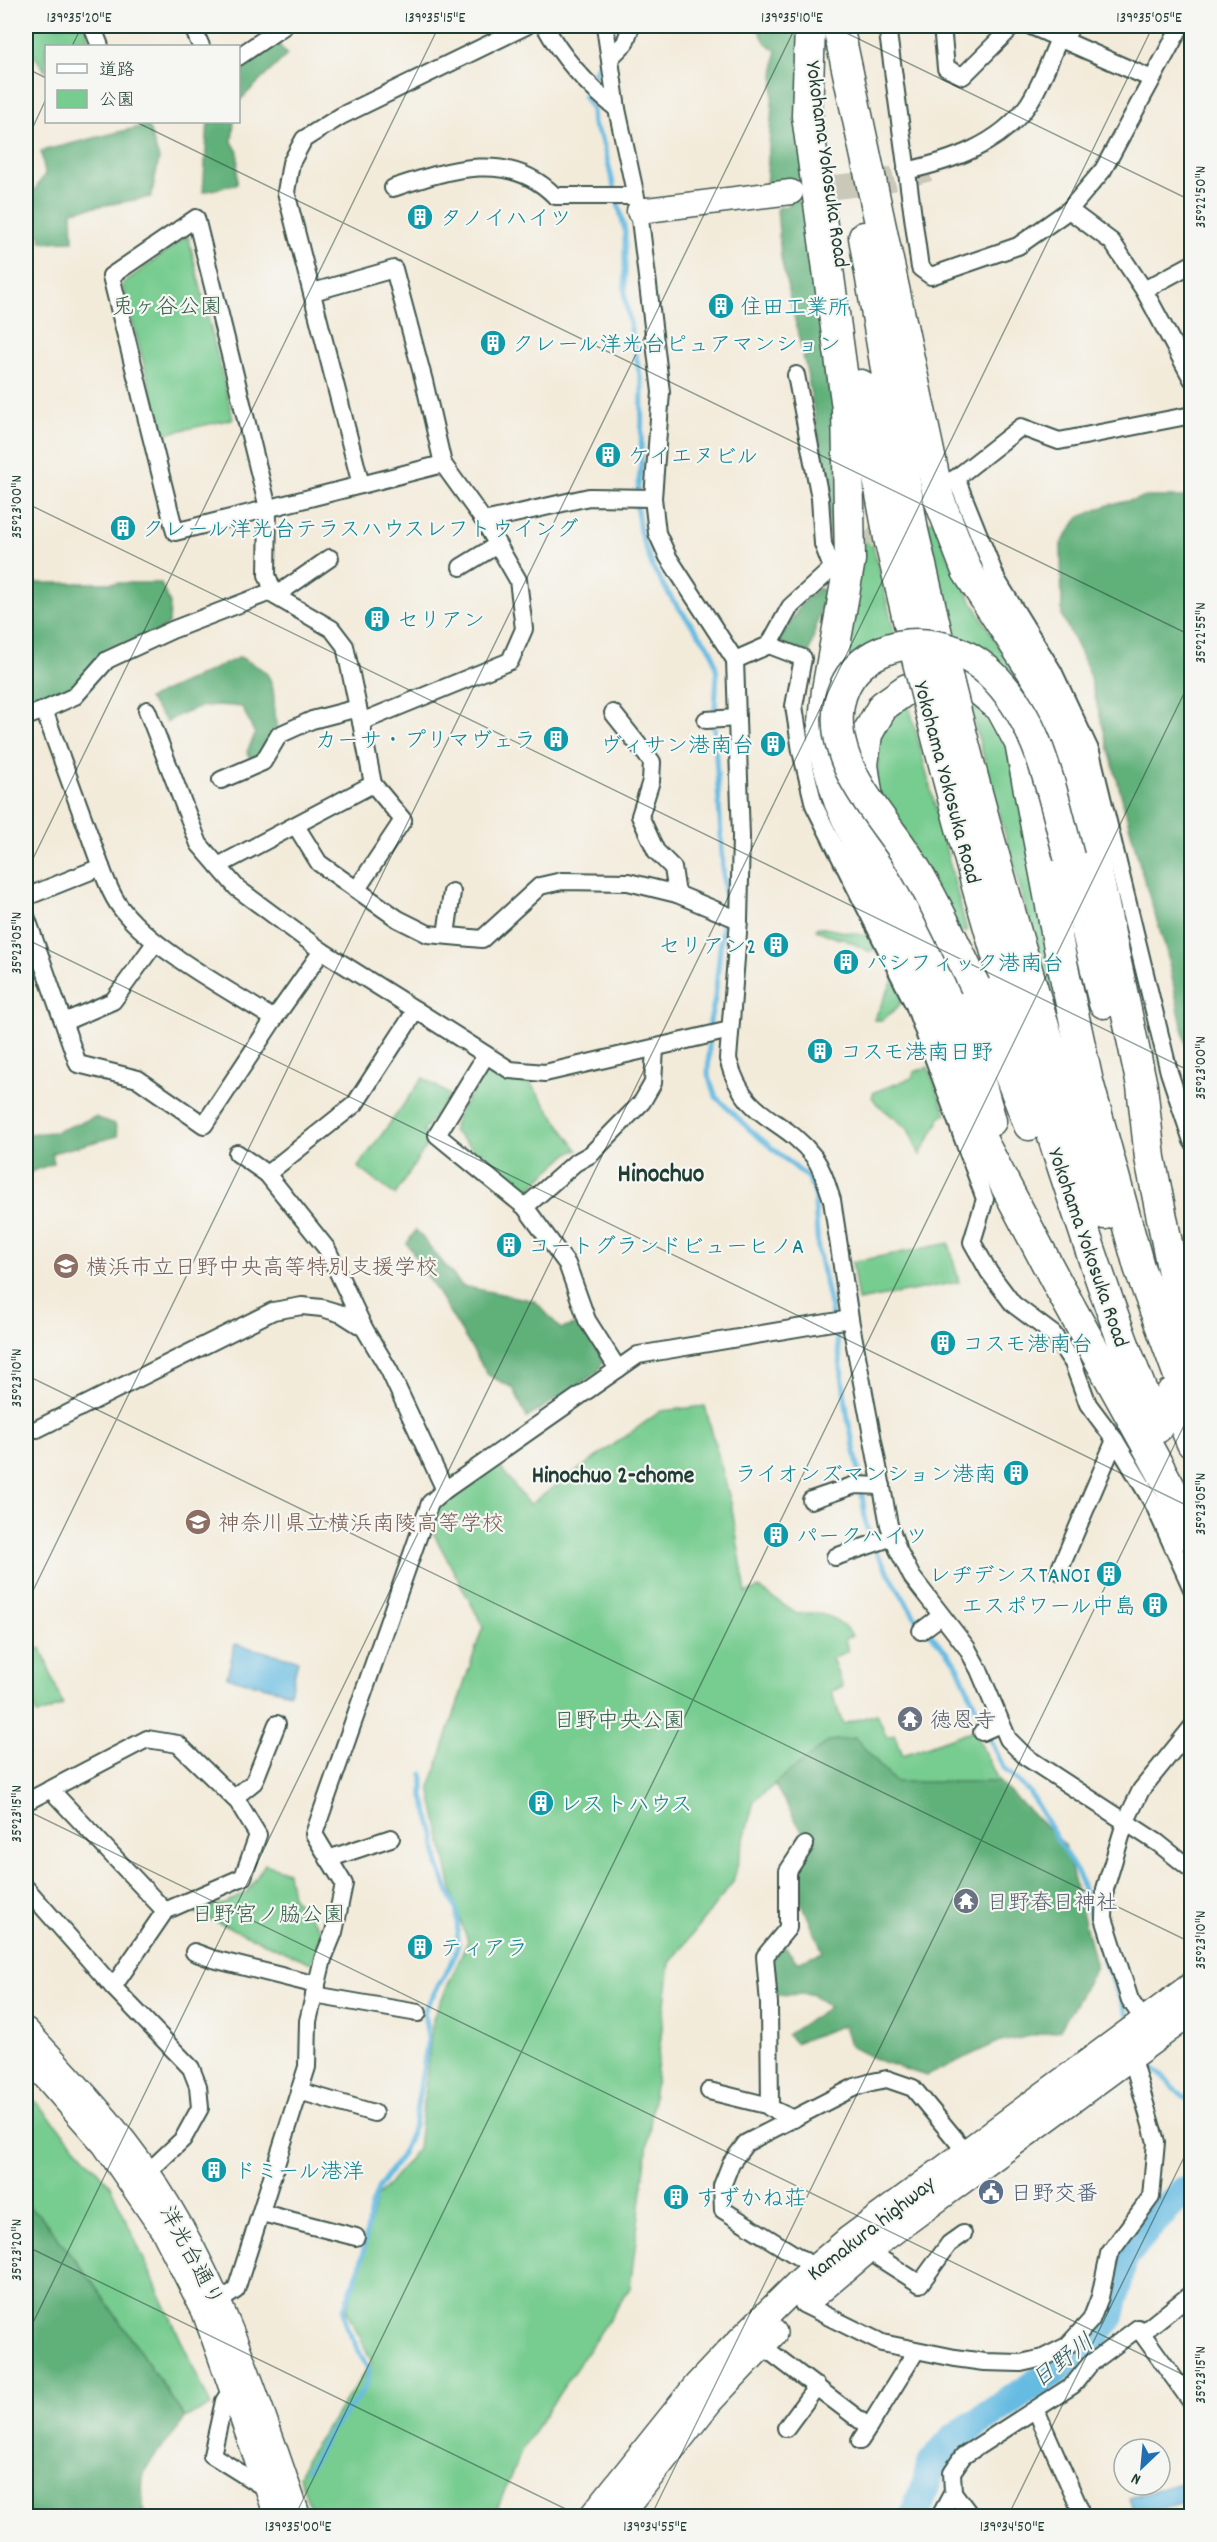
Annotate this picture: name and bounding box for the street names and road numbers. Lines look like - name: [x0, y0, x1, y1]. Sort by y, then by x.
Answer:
- street label: Yokohama Yokosuka Road: [796, 59, 855, 270]
- street label: Yokohama Yokosuka Road: [904, 678, 988, 888]
- street label: Yokohama Yokosuka Road: [1038, 1145, 1135, 1352]
- street label: Kamakura highway: [801, 2169, 944, 2290]
- street label: 洋光台通り: [150, 2201, 229, 2312]

